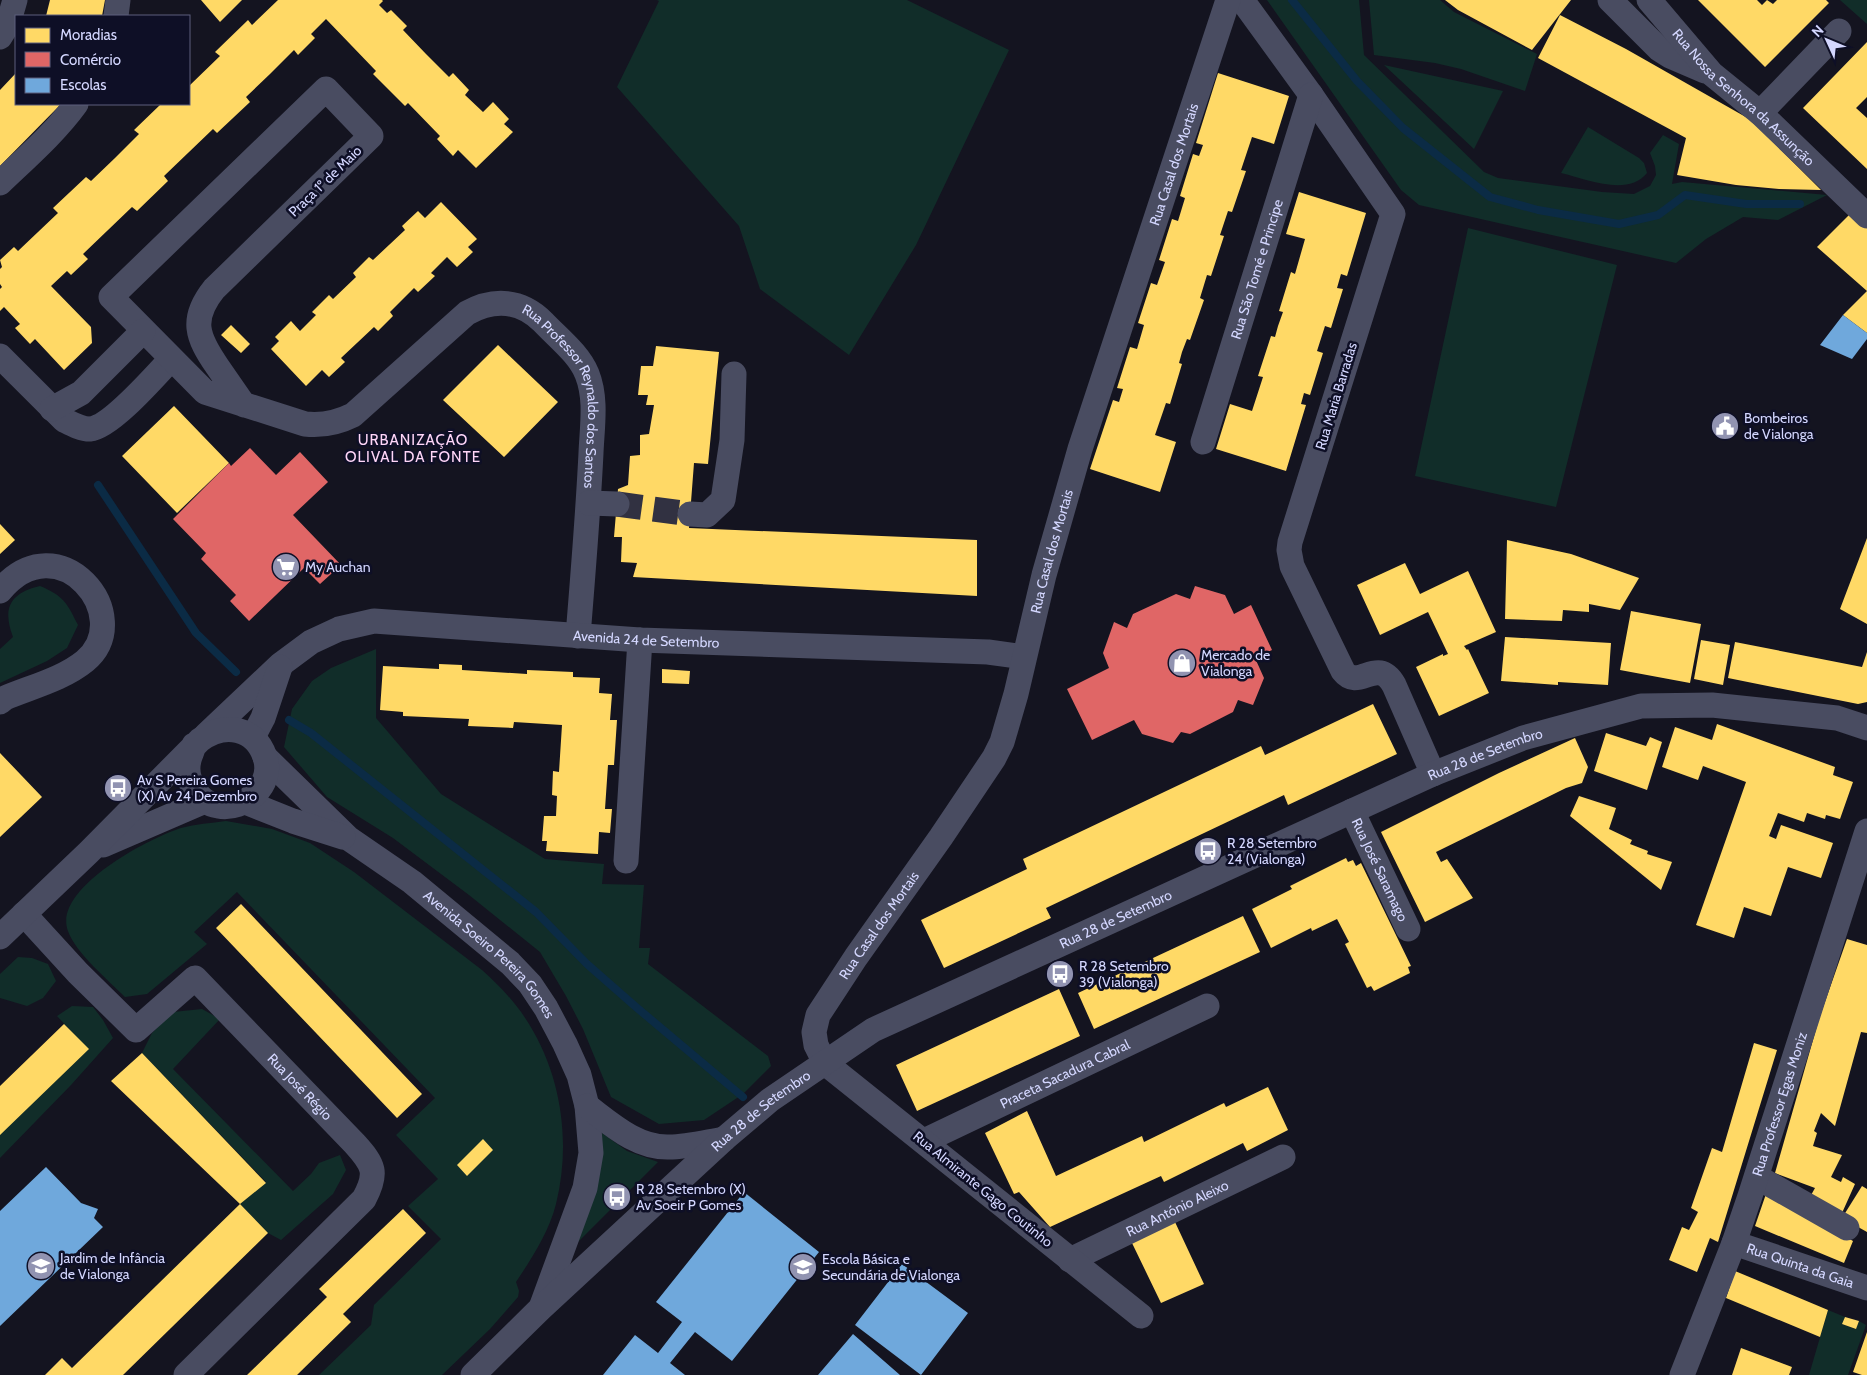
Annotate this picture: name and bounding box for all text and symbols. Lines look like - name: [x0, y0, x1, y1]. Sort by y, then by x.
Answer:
- legend: [15, 15, 190, 105]
- north arrow: [1802, 15, 1852, 65]
- street label: Rua Nossa Senhora da Assunção: [1670, 25, 1818, 169]
- text: Moradias: [60, 26, 117, 44]
- text: Comércio: [60, 51, 121, 69]
- text: Escolas: [60, 76, 106, 94]
- street label: Rua Casal dos Mortais: [1145, 101, 1202, 228]
- street label: Praça 1º de Maio: [285, 141, 366, 220]
- street label: Rua São Tomé e Principe: [1227, 197, 1287, 341]
- street label: Rua Professor Reynaldo dos Santos: [519, 300, 602, 489]
- street label: Rua Maria Barradas: [1311, 340, 1361, 452]
- place label: Bombeiros de Vialonga: [1744, 409, 1814, 443]
- public building icon: Bombeiros de Vialonga: [1710, 411, 1740, 441]
- district label: URBANIZAÇÃO OLIVAL DA FONTE: [345, 431, 481, 466]
- street label: Rua Casal dos Mortais: [1026, 487, 1077, 615]
- supermarket icon: My Auchan: [271, 552, 301, 582]
- place label: My Auchan: [305, 558, 371, 576]
- street label: Avenida 24 de Setembro: [572, 626, 720, 652]
- place label: Mercado de Vialonga: [1201, 646, 1270, 680]
- shop icon: Mercado de Vialonga: [1167, 648, 1197, 678]
- street label: Rua 28 de Setembro: [1425, 724, 1545, 784]
- place label: Av S Pereira Gomes (X) Av 24 Dezembro: [137, 771, 257, 805]
- bus stop icon: Av S Pereira Gomes (X) Av 24 Dezembro: [103, 773, 133, 803]
- street label: Rua José Saramago: [1348, 815, 1412, 925]
- place label: R 28 Setembro 24 (Vialonga): [1227, 834, 1317, 868]
- bus stop icon: R 28 Setembro 24 (Vialonga): [1193, 836, 1223, 866]
- street label: Rua Casal dos Mortais: [835, 868, 923, 983]
- street label: Avenida Soeiro Pereira Gomes: [420, 886, 559, 1021]
- street label: Rua 28 de Setembro: [1056, 886, 1175, 953]
- place label: R 28 Setembro 39 (Vialonga): [1079, 957, 1169, 991]
- bus stop icon: R 28 Setembro 39 (Vialonga): [1045, 959, 1075, 989]
- street label: Rua Professor Egas Moniz: [1748, 1029, 1811, 1178]
- street label: Praceta Sacadura Cabral: [997, 1035, 1133, 1113]
- street label: Rua José Régio: [264, 1050, 336, 1124]
- street label: Rua 28 de Setembro: [707, 1066, 814, 1155]
- street label: Rua Almirante Gago Coutinho: [910, 1127, 1057, 1251]
- street label: Rua António Aleixo: [1123, 1176, 1232, 1241]
- place label: R 28 Setembro (X) Av Soeir P Gomes: [636, 1180, 746, 1214]
- bus stop icon: R 28 Setembro (X) Av Soeir P Gomes: [602, 1182, 632, 1212]
- street label: Rua Quinta da Gaia: [1744, 1239, 1857, 1292]
- place label: Jardim de Infância de Vialonga: [59, 1249, 165, 1283]
- place label: Escola Básica e Secundária de Vialonga: [822, 1250, 960, 1284]
- school or university icon: Jardim de Infância de Vialonga: [26, 1251, 56, 1281]
- school or university icon: Escola Básica e Secundária de Vialonga: [788, 1252, 818, 1282]

